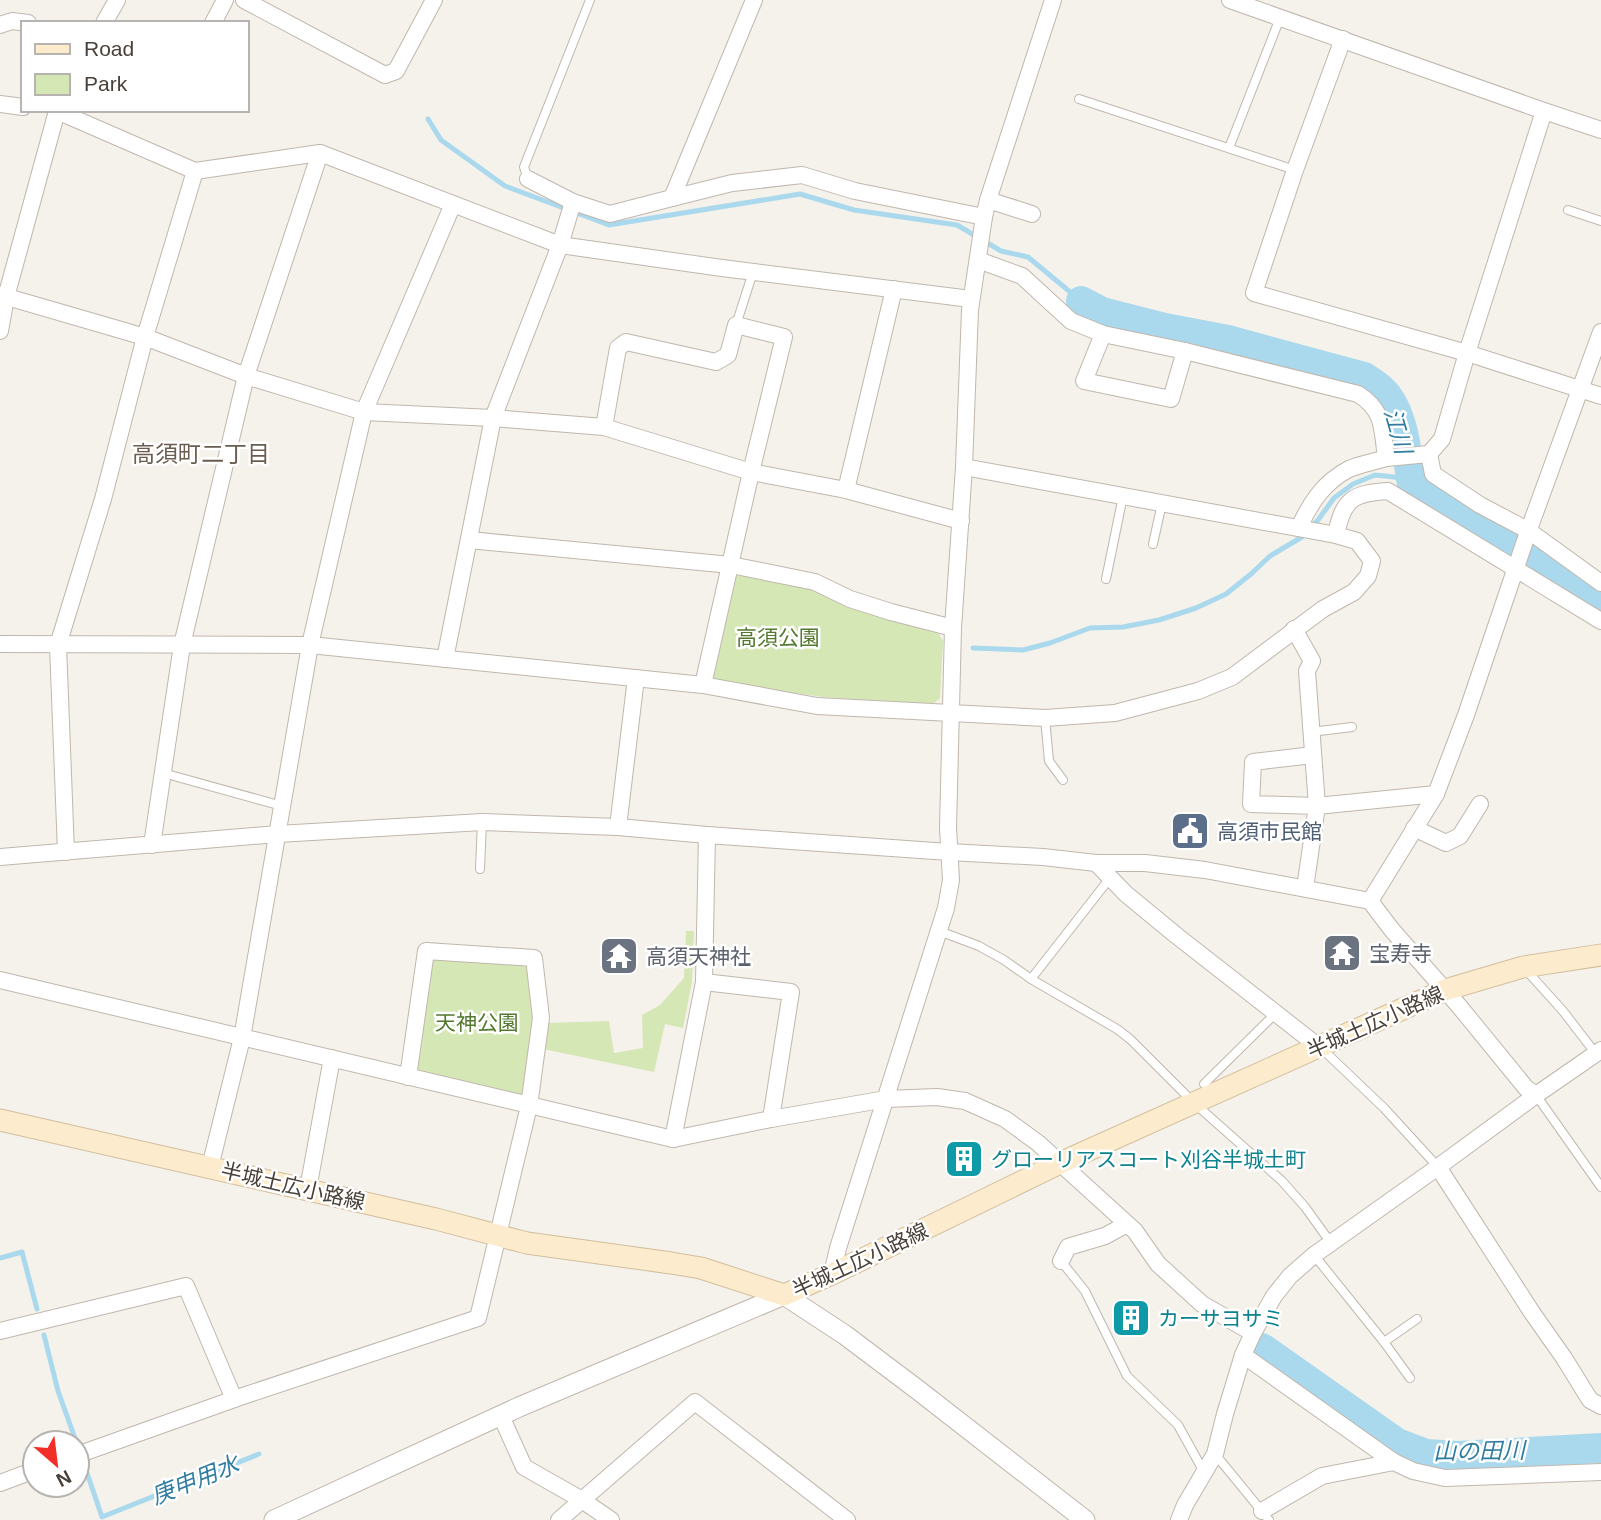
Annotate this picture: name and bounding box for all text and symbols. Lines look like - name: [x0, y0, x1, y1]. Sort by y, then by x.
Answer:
- legend: [21, 21, 248, 112]
- text: Road: [84, 37, 134, 60]
- text: Park: [84, 72, 128, 95]
- water label: 江川: [1379, 405, 1418, 460]
- district label: 高須町二丁目: [132, 441, 270, 467]
- park label: 高須公園: [736, 626, 820, 649]
- public building icon: 高須市民館: [1169, 810, 1211, 852]
- place label: 高須市民館: [1217, 820, 1322, 843]
- temple icon: 宝寿寺: [1321, 932, 1363, 974]
- temple icon: 高須天神社: [598, 935, 640, 977]
- place label: 宝寿寺: [1369, 942, 1432, 965]
- place label: 高須天神社: [646, 945, 751, 968]
- street label: 半城土広小路線: [1303, 982, 1447, 1062]
- park label: 天神公園: [435, 1011, 519, 1034]
- building icon: グローリアスコート刈谷半城土町: [943, 1138, 985, 1180]
- place label: グローリアスコート刈谷半城土町: [991, 1148, 1306, 1171]
- street label: 半城土広小路線: [219, 1158, 367, 1214]
- street label: 半城土広小路線: [789, 1219, 931, 1301]
- building icon: カーサヨサミ: [1110, 1297, 1152, 1339]
- place label: カーサヨサミ: [1158, 1307, 1284, 1330]
- north arrow: [21, 1429, 91, 1499]
- water label: 山の田川: [1433, 1437, 1528, 1465]
- water label: 庚申用水: [147, 1450, 245, 1509]
- text: N: [53, 1466, 75, 1491]

